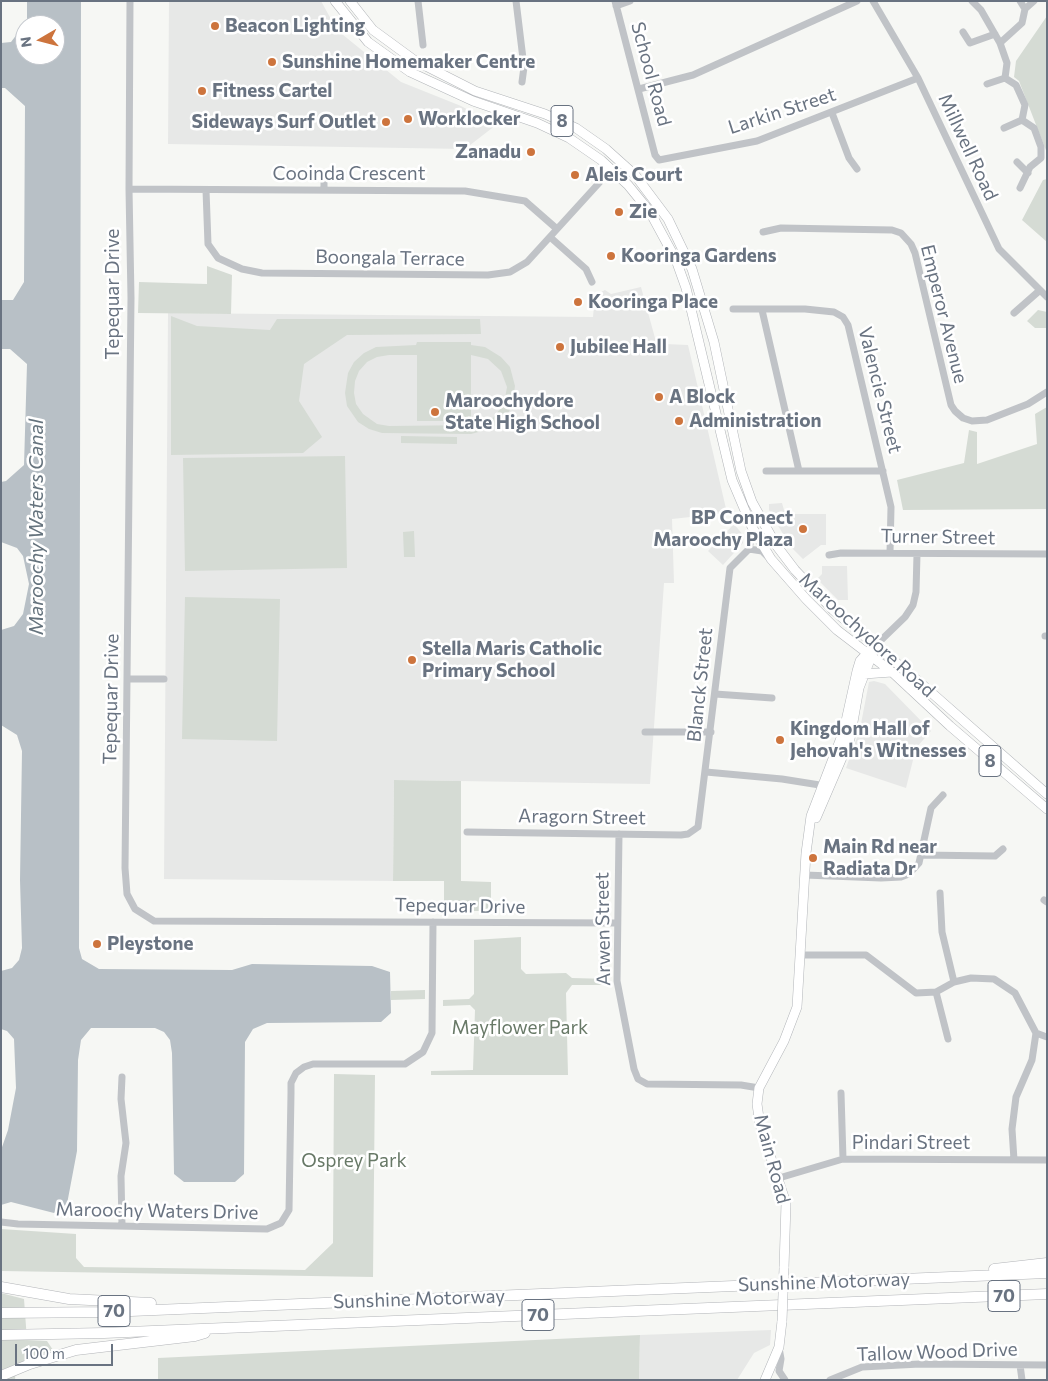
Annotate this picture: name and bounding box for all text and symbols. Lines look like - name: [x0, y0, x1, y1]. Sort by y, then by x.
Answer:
- north arrow: [15, 15, 65, 65]
- place label: Beacon Lighting: [225, 15, 365, 37]
- street label: School Road: [626, 19, 676, 129]
- marker: Beacon Lighting: [209, 20, 221, 32]
- text: N: [16, 36, 35, 48]
- place label: Sunshine Homemaker Centre: [282, 51, 535, 73]
- marker: Sunshine Homemaker Centre: [266, 56, 278, 68]
- place label: Fitness Cartel: [212, 80, 333, 102]
- street label: Larkin Street: [725, 83, 839, 139]
- marker: Fitness Cartel: [196, 85, 208, 97]
- street label: Millwell Road: [933, 90, 1003, 204]
- road number: 8: [551, 105, 573, 136]
- place label: Worklocker: [418, 108, 521, 130]
- place label: Sideways Surf Outlet: [191, 111, 376, 133]
- marker: Worklocker: [402, 113, 414, 125]
- marker: Sideways Surf Outlet: [380, 116, 392, 128]
- place label: Zanadu: [455, 141, 521, 163]
- marker: Zanadu: [525, 146, 537, 158]
- street label: Cooinda Crescent: [272, 163, 426, 185]
- place label: Aleis Court: [585, 164, 683, 186]
- marker: Aleis Court: [569, 169, 581, 181]
- place label: Zie: [629, 201, 657, 223]
- marker: Zie: [613, 206, 625, 218]
- street label: Tepequar Drive: [102, 229, 124, 359]
- street label: Emperor Avenue: [916, 242, 972, 386]
- street label: Boongala Terrace: [315, 245, 465, 271]
- place label: Kooringa Gardens: [621, 245, 777, 267]
- marker: Kooringa Gardens: [605, 250, 617, 262]
- place label: Kooringa Place: [588, 291, 718, 313]
- marker: Kooringa Place: [572, 296, 584, 308]
- street label: Valencie Street: [853, 324, 907, 456]
- place label: Jubilee Hall: [570, 336, 667, 358]
- marker: Jubilee Hall: [554, 341, 566, 353]
- place label: A Block: [669, 386, 735, 408]
- place label: Maroochydore State High School: [445, 390, 600, 434]
- marker: A Block: [653, 391, 665, 403]
- marker: Maroochydore State High School: [429, 406, 441, 418]
- place label: Administration: [689, 410, 822, 432]
- marker: Administration: [673, 415, 685, 427]
- water label: Maroochy Waters Canal: [24, 419, 48, 635]
- place label: BP Connect Maroochy Plaza: [653, 507, 793, 551]
- marker: BP Connect Maroochy Plaza: [797, 523, 809, 535]
- street label: Turner Street: [880, 525, 996, 549]
- street label: Maroochydore Road: [794, 568, 940, 702]
- street label: Blanck Street: [683, 627, 717, 743]
- street label: Tepequar Drive: [98, 633, 124, 765]
- place label: Stella Maris Catholic Primary School: [422, 638, 602, 682]
- marker: Stella Maris Catholic Primary School: [406, 654, 418, 666]
- place label: Kingdom Hall of Jehovah's Witnesses: [790, 718, 967, 762]
- marker: Kingdom Hall of Jehovah's Witnesses: [774, 734, 786, 746]
- road number: 8: [979, 746, 1001, 776]
- street label: Aragorn Street: [518, 804, 646, 830]
- place label: Main Rd near Radiata Dr: [823, 836, 937, 880]
- marker: Main Rd near Radiata Dr: [807, 852, 819, 864]
- street label: Arwen Street: [591, 872, 615, 986]
- street label: Tepequar Drive: [394, 893, 526, 919]
- place label: Pleystone: [107, 933, 193, 955]
- marker: Pleystone: [91, 938, 103, 950]
- park label: Mayflower Park: [452, 1017, 588, 1039]
- street label: Main Road: [749, 1112, 795, 1206]
- street label: Pindari Street: [852, 1132, 970, 1154]
- park label: Osprey Park: [301, 1150, 407, 1172]
- street label: Maroochy Waters Drive: [55, 1198, 259, 1224]
- street label: Sunshine Motorway: [738, 1268, 910, 1296]
- road number: 70: [988, 1280, 1020, 1312]
- street label: Sunshine Motorway: [333, 1285, 505, 1313]
- road number: 70: [98, 1295, 130, 1326]
- road number: 70: [522, 1300, 554, 1330]
- scale bar: [18, 1334, 115, 1366]
- street label: Tallow Wood Drive: [856, 1338, 1018, 1366]
- text: 100 m: [23, 1344, 65, 1362]

